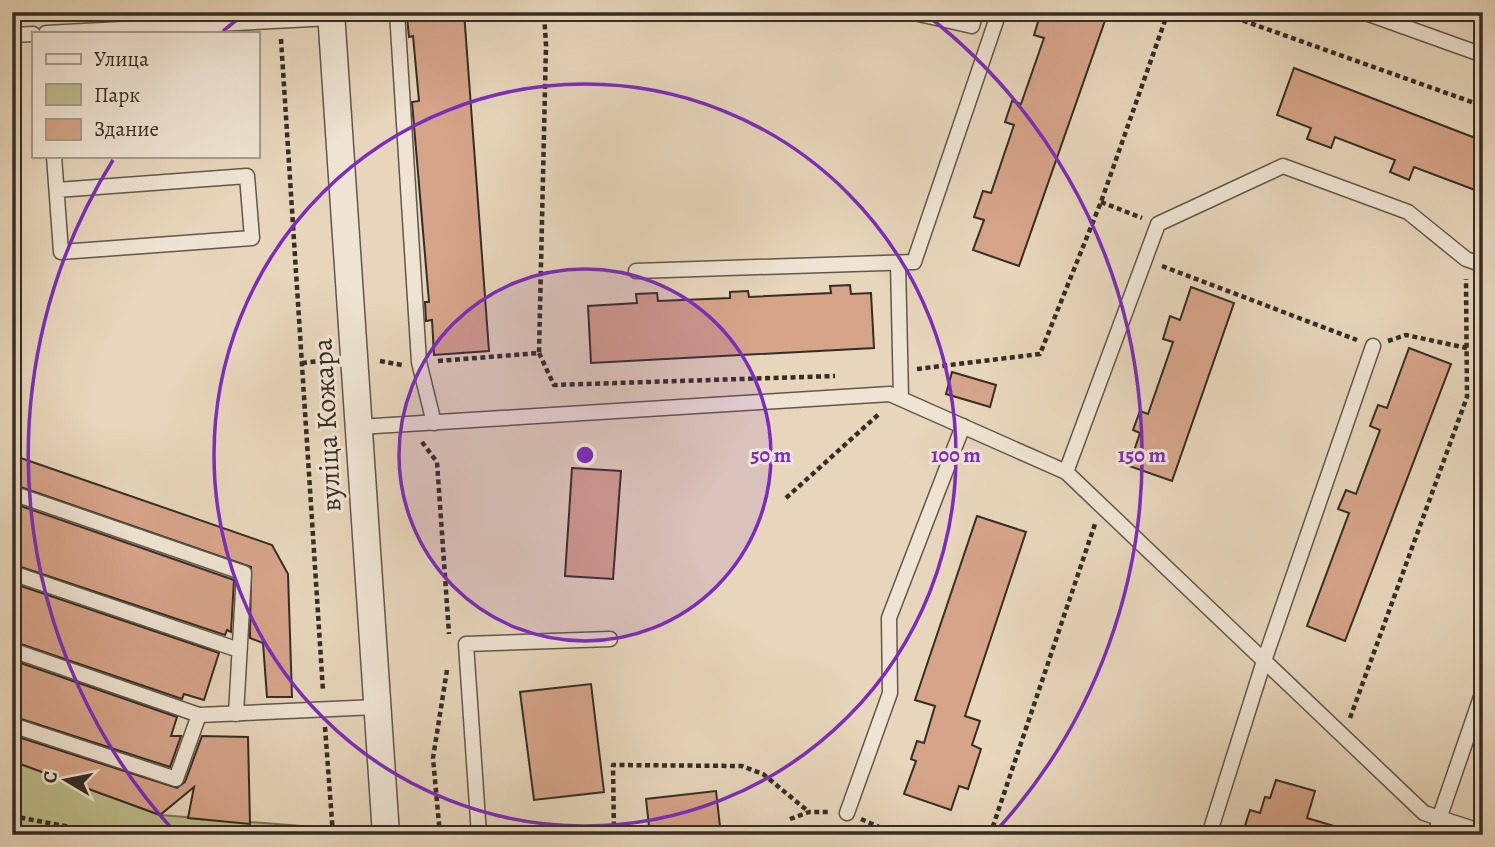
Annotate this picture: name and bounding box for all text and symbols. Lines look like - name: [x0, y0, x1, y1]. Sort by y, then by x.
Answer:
- legend: [32, 32, 259, 158]
- text: Улица: [94, 45, 149, 73]
- text: Парк: [94, 81, 140, 109]
- text: Здание: [94, 115, 159, 143]
- street label: вуліца Кожара: [303, 337, 351, 513]
- text: 50 m: [751, 441, 792, 469]
- text: 100 m: [931, 441, 981, 469]
- text: 150 m: [1118, 441, 1167, 469]
- centre of rings: [573, 443, 597, 467]
- north arrow: [32, 746, 102, 816]
- text: С: [36, 769, 64, 785]

